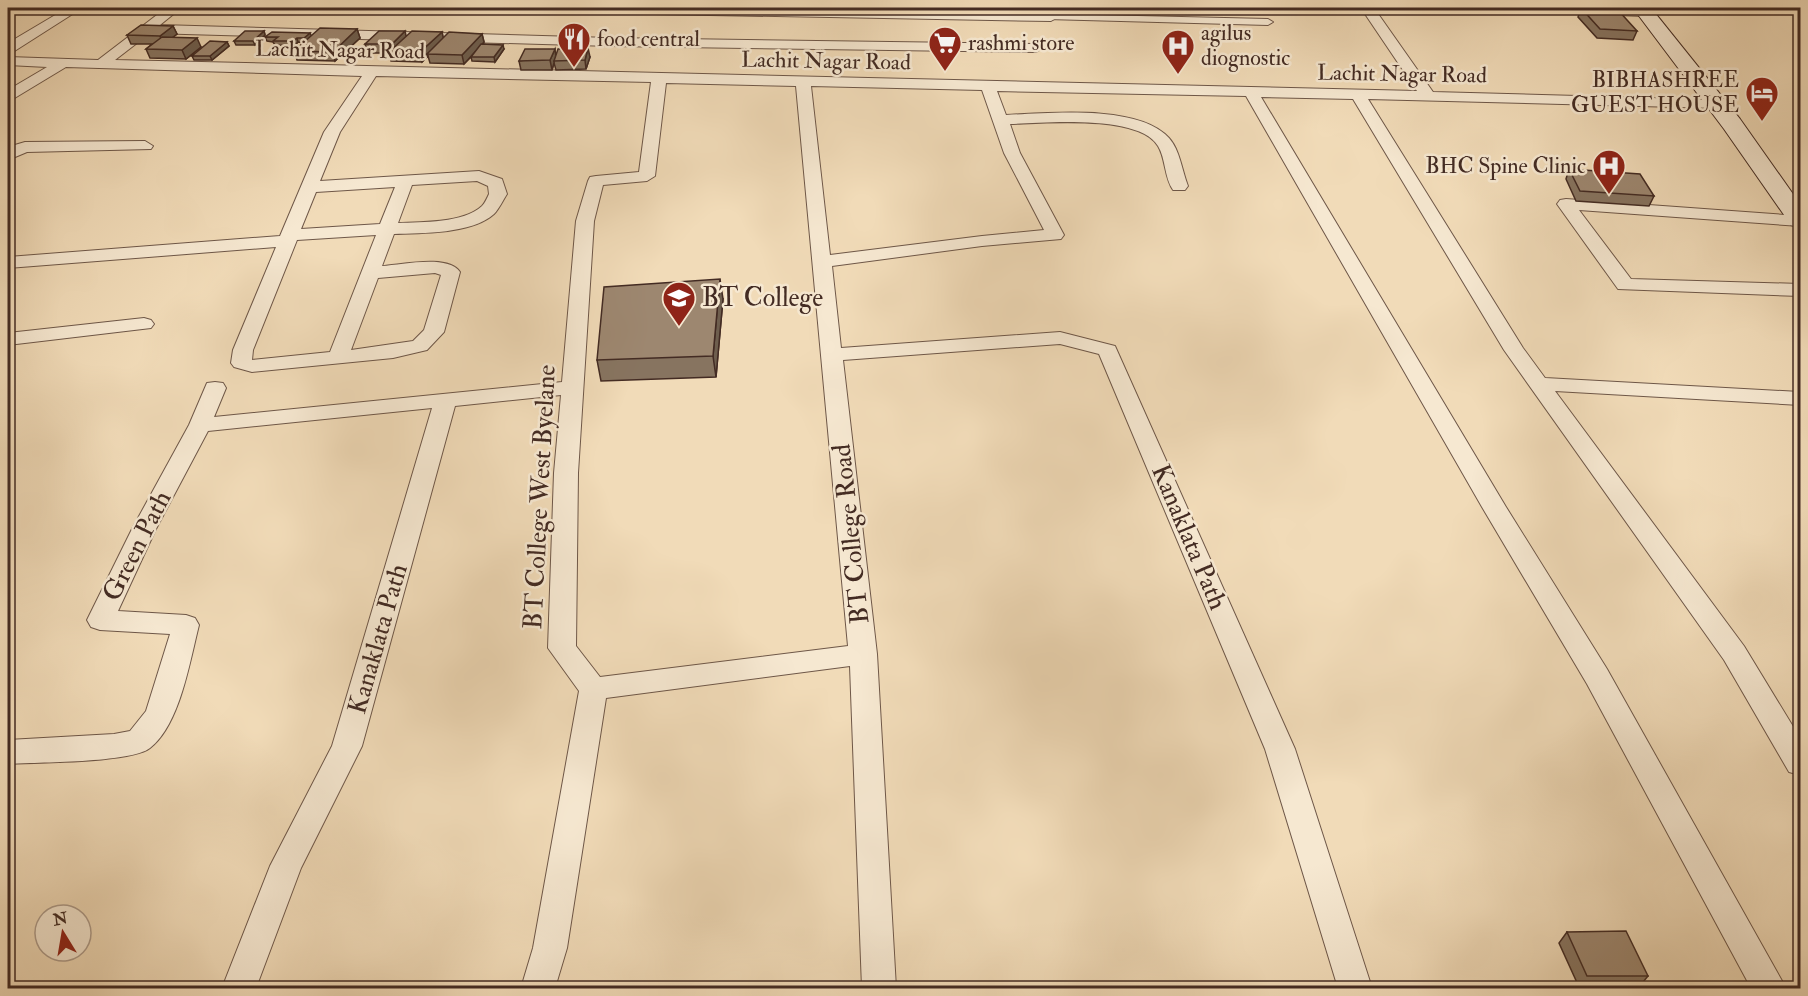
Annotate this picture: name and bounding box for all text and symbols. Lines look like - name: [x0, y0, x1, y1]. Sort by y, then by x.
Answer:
- place label: agilus diognostic: [1201, 19, 1290, 72]
- restaurant icon: food central: [556, 21, 592, 68]
- place label: food central: [597, 25, 700, 53]
- supermarket icon: rashmi store: [927, 25, 963, 72]
- hospital icon: agilus diognostic: [1160, 28, 1196, 75]
- place label: rashmi store: [968, 29, 1074, 57]
- street label: Lachit Nagar Road: [255, 35, 425, 65]
- street label: Lachit Nagar Road: [741, 46, 911, 76]
- street label: Lachit Nagar Road: [1317, 59, 1487, 89]
- place label: BIBHASHREE GUEST HOUSE: [1571, 66, 1739, 119]
- hotel icon: BIBHASHREE GUEST HOUSE: [1744, 75, 1780, 122]
- hospital icon: BHC Spine Clinic: [1591, 148, 1627, 195]
- place label: BHC Spine Clinic: [1425, 152, 1586, 181]
- school or university icon: BT College: [661, 280, 697, 327]
- place label: BT College: [702, 282, 823, 314]
- street label: BT College West Byelane: [517, 364, 563, 630]
- street label: BT College Road: [826, 442, 876, 626]
- street label: Kanaklata Path: [1144, 460, 1234, 615]
- street label: Green Path: [96, 485, 179, 606]
- street label: Kanaklata Path: [341, 560, 415, 718]
- north arrow: [33, 903, 93, 963]
- text: N: [50, 908, 70, 931]

